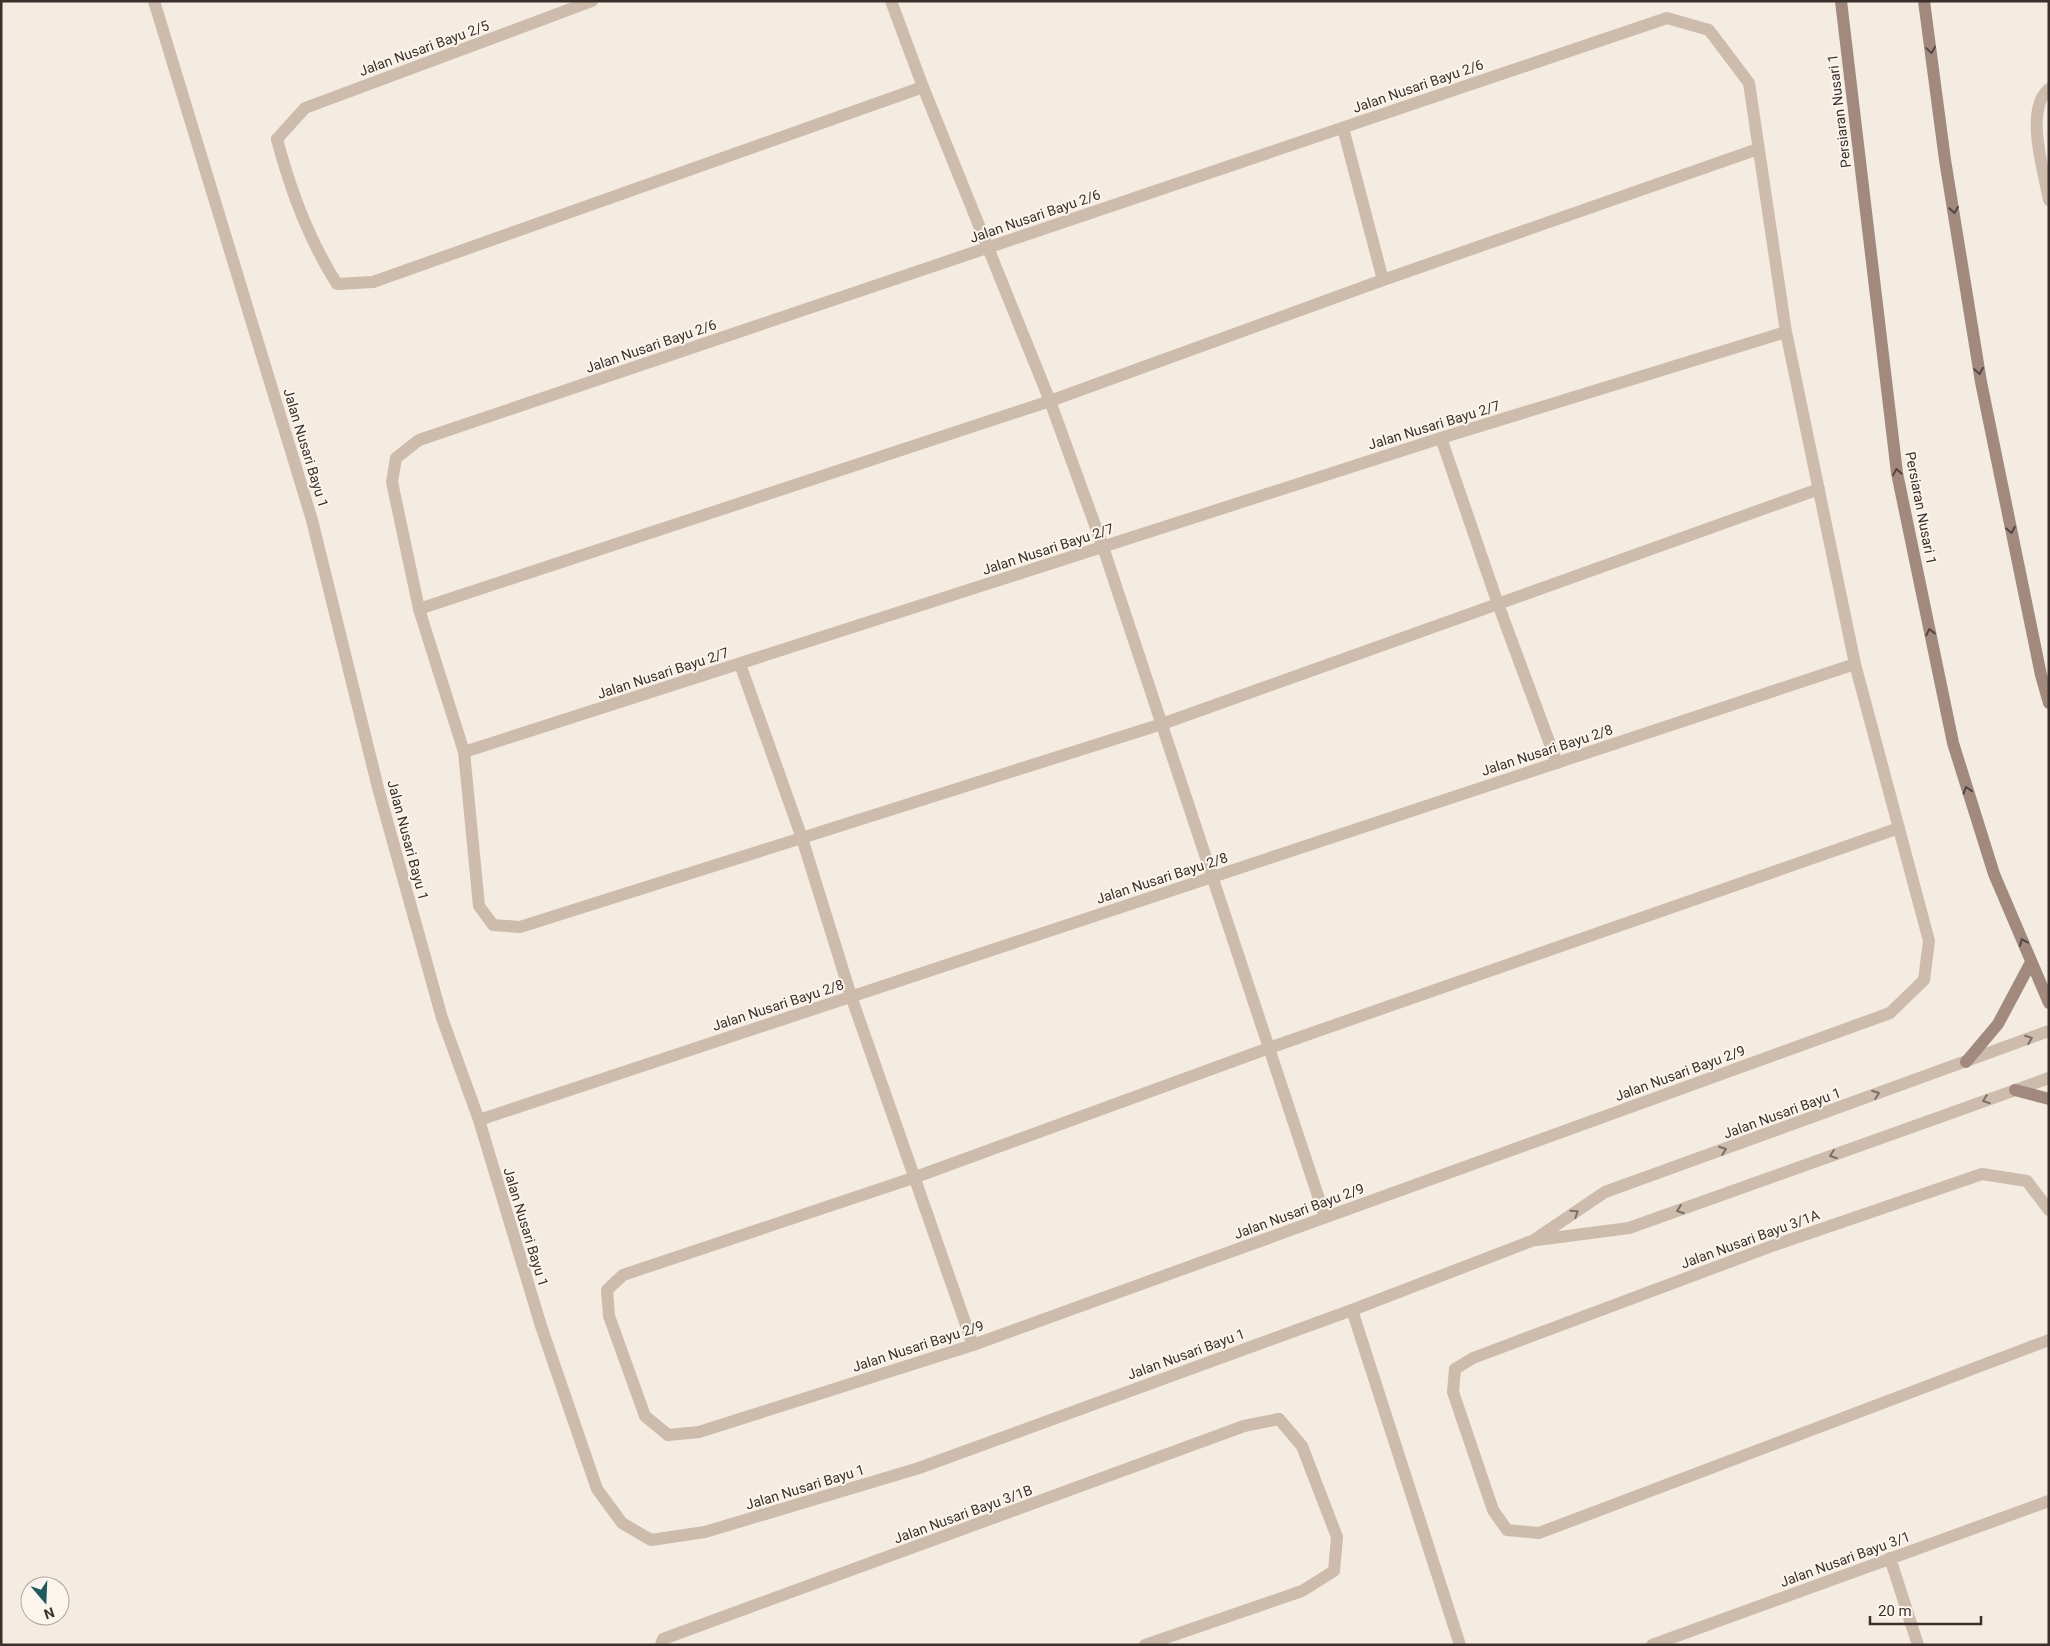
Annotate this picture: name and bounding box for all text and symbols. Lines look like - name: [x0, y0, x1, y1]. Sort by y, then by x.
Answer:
- street label: Jalan Nusari Bayu 2/5: [357, 17, 491, 79]
- one-way arrow: [1925, 45, 1935, 54]
- street label: Persiaran Nusari 1: [1824, 53, 1854, 169]
- street label: Jalan Nusari Bayu 2/6: [1350, 56, 1486, 116]
- street label: Jalan Nusari Bayu 2/6: [967, 186, 1103, 246]
- one-way arrow: [1948, 206, 1958, 215]
- street label: Jalan Nusari Bayu 2/6: [583, 316, 719, 376]
- one-way arrow: [1974, 367, 1984, 375]
- street label: Jalan Nusari Bayu 1: [280, 387, 332, 509]
- street label: Jalan Nusari Bayu 2/7: [1366, 397, 1502, 453]
- street label: Persiaran Nusari 1: [1902, 450, 1940, 566]
- one-way arrow: [1893, 468, 1903, 477]
- street label: Jalan Nusari Bayu 2/7: [980, 520, 1116, 578]
- one-way arrow: [2006, 526, 2016, 535]
- one-way arrow: [1925, 627, 1936, 636]
- street label: Jalan Nusari Bayu 2/7: [595, 644, 731, 702]
- street label: Jalan Nusari Bayu 2/8: [1479, 721, 1615, 779]
- street label: Jalan Nusari Bayu 1: [384, 778, 432, 902]
- one-way arrow: [1963, 786, 1973, 794]
- street label: Jalan Nusari Bayu 2/8: [1094, 849, 1230, 907]
- one-way arrow: [2018, 938, 2029, 947]
- street label: Jalan Nusari Bayu 2/8: [710, 976, 846, 1034]
- one-way arrow: [2024, 1035, 2033, 1045]
- street label: Jalan Nusari Bayu 2/9: [1613, 1042, 1747, 1104]
- street label: Jalan Nusari Bayu 1: [1721, 1084, 1843, 1142]
- one-way arrow: [1872, 1090, 1880, 1100]
- one-way arrow: [1983, 1095, 1991, 1105]
- one-way arrow: [1719, 1145, 1727, 1155]
- one-way arrow: [1829, 1149, 1838, 1159]
- street label: Jalan Nusari Bayu 1: [500, 1166, 552, 1288]
- street label: Jalan Nusari Bayu 2/9: [1232, 1180, 1366, 1242]
- one-way arrow: [1676, 1204, 1685, 1214]
- street label: Jalan Nusari Bayu 3/1A: [1678, 1206, 1822, 1272]
- one-way arrow: [1569, 1210, 1578, 1219]
- street label: Jalan Nusari Bayu 2/9: [850, 1317, 986, 1375]
- street label: Jalan Nusari Bayu 1: [1125, 1325, 1247, 1383]
- street label: Jalan Nusari Bayu 1: [744, 1461, 866, 1513]
- street label: Jalan Nusari Bayu 3/1B: [892, 1482, 1034, 1546]
- street label: Jalan Nusari Bayu 3/1: [1778, 1528, 1912, 1590]
- north arrow: [20, 1576, 70, 1626]
- scale bar: [1870, 1594, 1981, 1626]
- text: 20 m: [1878, 1602, 1912, 1620]
- text: N: [42, 1604, 57, 1622]

